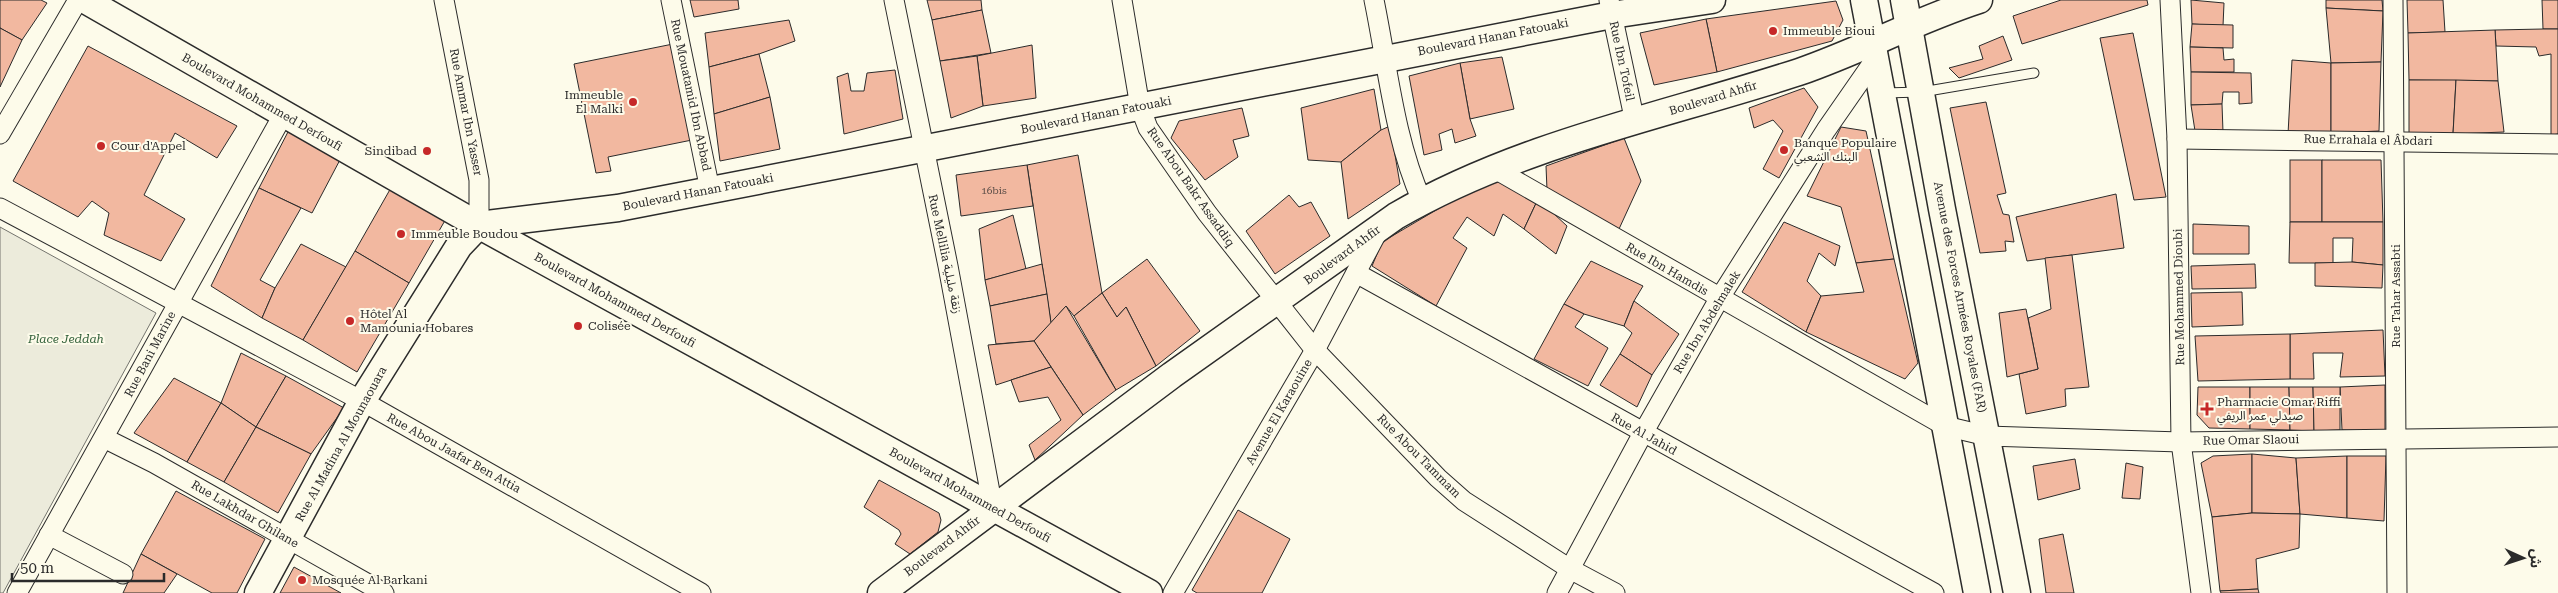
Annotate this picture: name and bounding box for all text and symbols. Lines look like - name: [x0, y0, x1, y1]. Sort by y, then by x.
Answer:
- street label: Boulevard Hanan Fatouaki: [1416, 15, 1570, 59]
- street label: Rue Mouatamid Ibn Abbad: [668, 18, 714, 173]
- street label: Rue Ibn Tofeil: [1607, 20, 1637, 103]
- place label: Immeuble Bioui: [1783, 24, 1875, 38]
- marker: Immeuble Bioui: [1767, 25, 1779, 37]
- street label: Rue Ammar Ibn Yasser: [447, 47, 485, 177]
- street label: Boulevard Mohammed Derfoufi: [179, 50, 345, 154]
- street label: Boulevard Ahfir: [1667, 78, 1759, 118]
- place label: Immeuble El Malki: [564, 88, 623, 116]
- street label: Boulevard Hanan Fatouaki: [1019, 93, 1173, 137]
- marker: Immeuble El Malki: [627, 96, 639, 108]
- street label: Rue Abou Bakr Assaddiq: [1144, 125, 1238, 250]
- street label: Rue Errahala el Âbdari: [2303, 132, 2433, 148]
- place label: Banque Populaire البنك الشعبي: [1794, 136, 1897, 167]
- place label: Cour d'Appel: [111, 139, 186, 153]
- marker: Cour d'Appel: [95, 140, 107, 152]
- place label: Sindibad: [365, 144, 417, 158]
- marker: Banque Populaire البنك الشعبي: [1778, 144, 1790, 156]
- marker: Sindibad: [421, 145, 433, 157]
- street label: Boulevard Hanan Fatouaki: [621, 170, 775, 214]
- street label: Avenue des Forces Armées Royales (FAR): [1931, 180, 1989, 414]
- house number: 16bis: [981, 185, 1007, 196]
- street label: Rue Mellilia زنقة مليلية: [925, 193, 964, 315]
- street label: Boulevard Ahfir: [1301, 222, 1383, 287]
- place label: Immeuble Boudou: [411, 227, 519, 241]
- marker: Immeuble Boudou: [395, 228, 407, 240]
- street label: Rue Mohammed Dioubi: [2171, 228, 2187, 366]
- street label: Rue Ibn Hamdis: [1623, 240, 1711, 298]
- street label: Rue Tahar Assabti: [2389, 244, 2403, 348]
- street label: Boulevard Mohammed Derfoufi: [532, 250, 698, 350]
- street label: Rue Ibn Abdelmalek: [1671, 268, 1743, 376]
- place label: Hôtel Al Mamounia Hobares: [360, 307, 473, 335]
- street label: Rue Bani Marine: [121, 308, 179, 399]
- marker: Hôtel Al Mamounia Hobares: [344, 315, 356, 327]
- place label: Colisée: [588, 319, 631, 333]
- marker: Colisée: [572, 320, 584, 332]
- park label: Place Jeddah: [27, 332, 104, 346]
- street label: Avenue El Karaouine: [1243, 356, 1315, 467]
- street label: Rue Al Madina Al Mounaouara: [292, 364, 390, 524]
- place label: Pharmacie Omar Riffi صيدلي عمر الريفي: [2217, 395, 2340, 426]
- marker: Pharmacie Omar Riffi صيدلي عمر الريفي: [2201, 403, 2213, 415]
- street label: Rue Abou Jaafar Ben Attia: [385, 410, 524, 496]
- street label: Rue Al Jahid: [1609, 410, 1679, 458]
- street label: Rue Abou Tammam: [1374, 411, 1464, 501]
- street label: Rue Omar Slaoui: [2203, 432, 2299, 448]
- street label: Boulevard Mohammed Derfoufi: [887, 445, 1053, 545]
- street label: Rue Lakhdar Ghilane: [189, 477, 302, 551]
- street label: Boulevard Ahfir: [901, 513, 983, 579]
- north arrow: [2498, 533, 2548, 583]
- text: ش: [2527, 549, 2544, 569]
- scale bar: [12, 550, 165, 582]
- text: 50 m: [20, 559, 55, 577]
- place label: Mosquée Al Barkani: [312, 573, 428, 587]
- marker: Mosquée Al Barkani: [296, 574, 308, 586]

